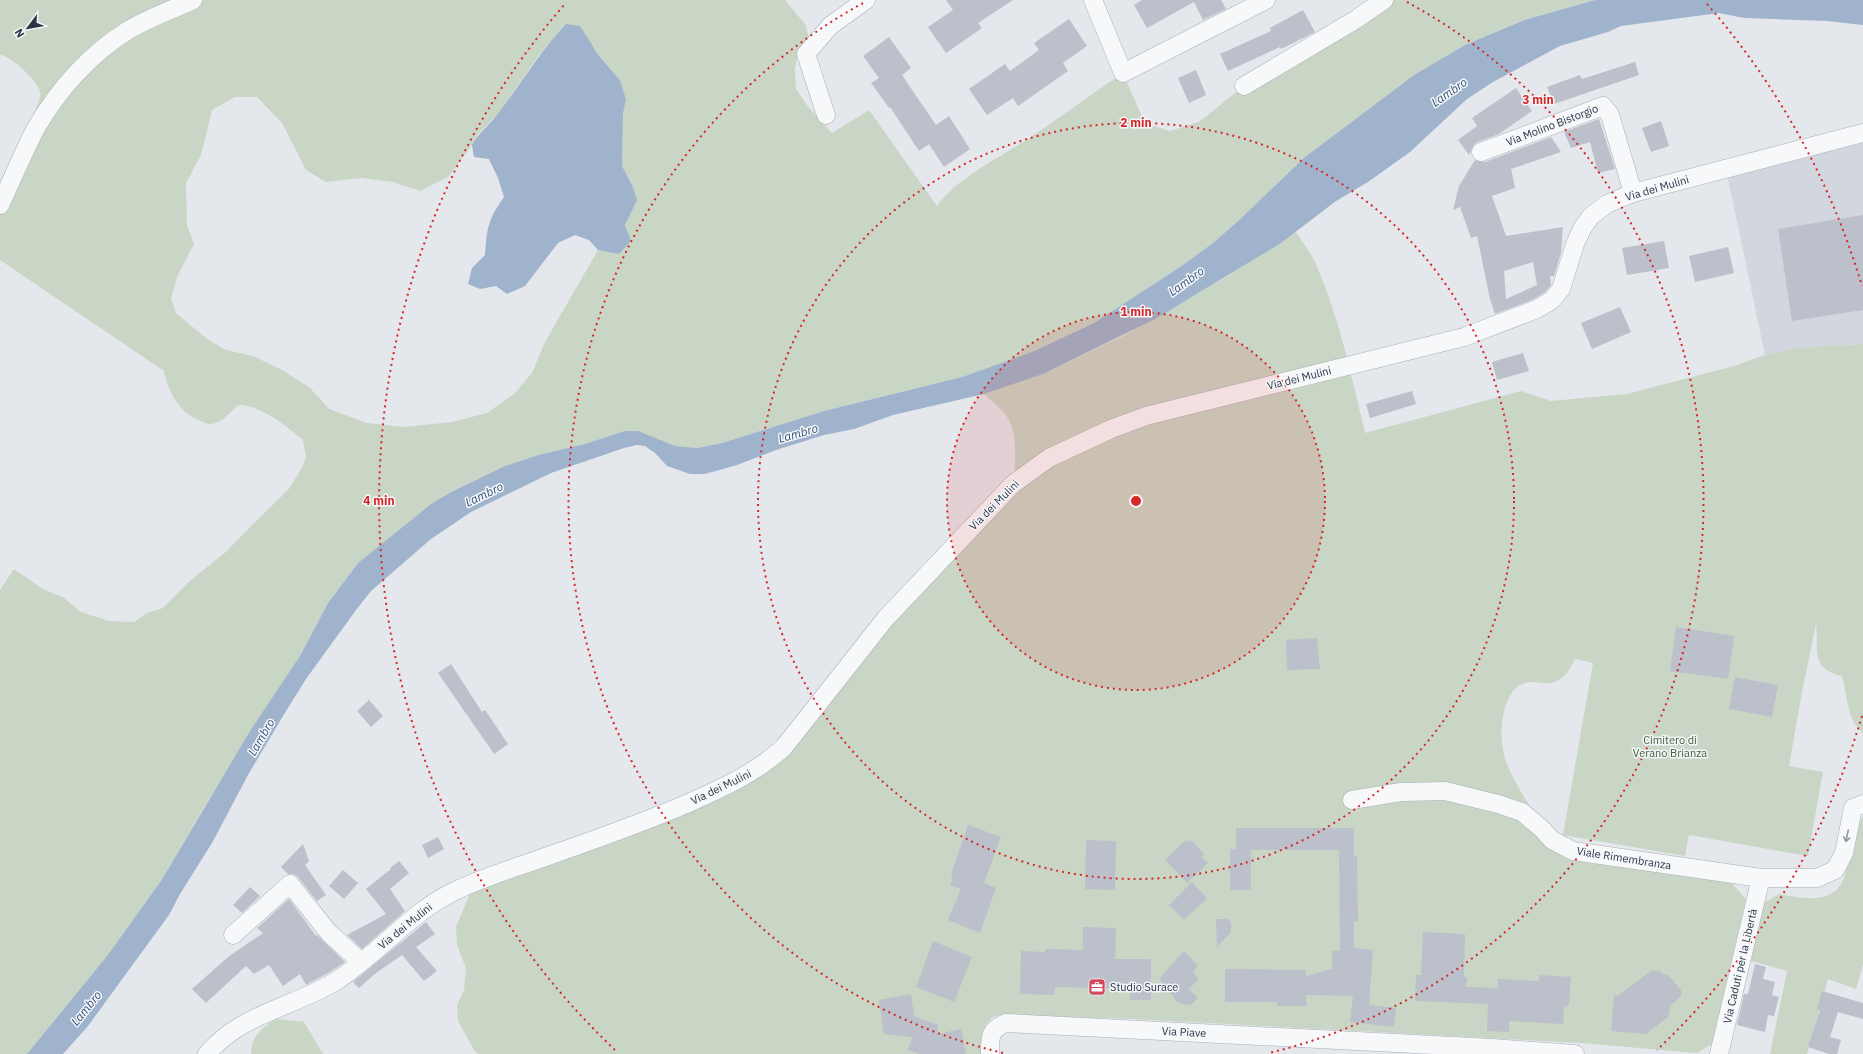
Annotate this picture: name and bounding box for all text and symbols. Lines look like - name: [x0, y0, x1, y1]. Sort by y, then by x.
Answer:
- north arrow: [8, 8, 48, 48]
- text: N: [11, 26, 28, 40]
- water label: Lambro: [1428, 74, 1470, 110]
- text: 3 min: [1522, 92, 1554, 107]
- street label: Via Molino Bistorgio: [1504, 101, 1600, 149]
- text: 2 min: [1120, 115, 1152, 130]
- street label: Via dei Mulini: [1624, 172, 1690, 204]
- water label: Lambro: [1165, 263, 1207, 299]
- text: 1 min: [1120, 304, 1152, 319]
- street label: Via dei Mulini: [1265, 363, 1333, 393]
- water label: Lambro: [776, 420, 820, 446]
- street label: Via dei Mulini: [966, 477, 1022, 533]
- water label: Lambro: [462, 478, 506, 510]
- text: 4 min: [363, 493, 395, 508]
- centre of rings: [1129, 494, 1143, 508]
- water label: Lambro: [244, 715, 278, 758]
- park label: Cimitero di Verano Brianza: [1633, 733, 1707, 760]
- street label: Via dei Mulini: [688, 766, 754, 808]
- one-way arrow: [1843, 829, 1851, 842]
- street label: Viale Rimembranza: [1576, 844, 1672, 872]
- street label: Via dei Mulini: [375, 900, 435, 952]
- street label: Via Caduti per la Libertà: [1720, 907, 1760, 1025]
- office icon: Studio Surace: [1087, 977, 1107, 997]
- place label: Studio Surace: [1110, 980, 1178, 994]
- water label: Lambro: [67, 987, 105, 1028]
- street label: Via Piave: [1161, 1024, 1207, 1040]

